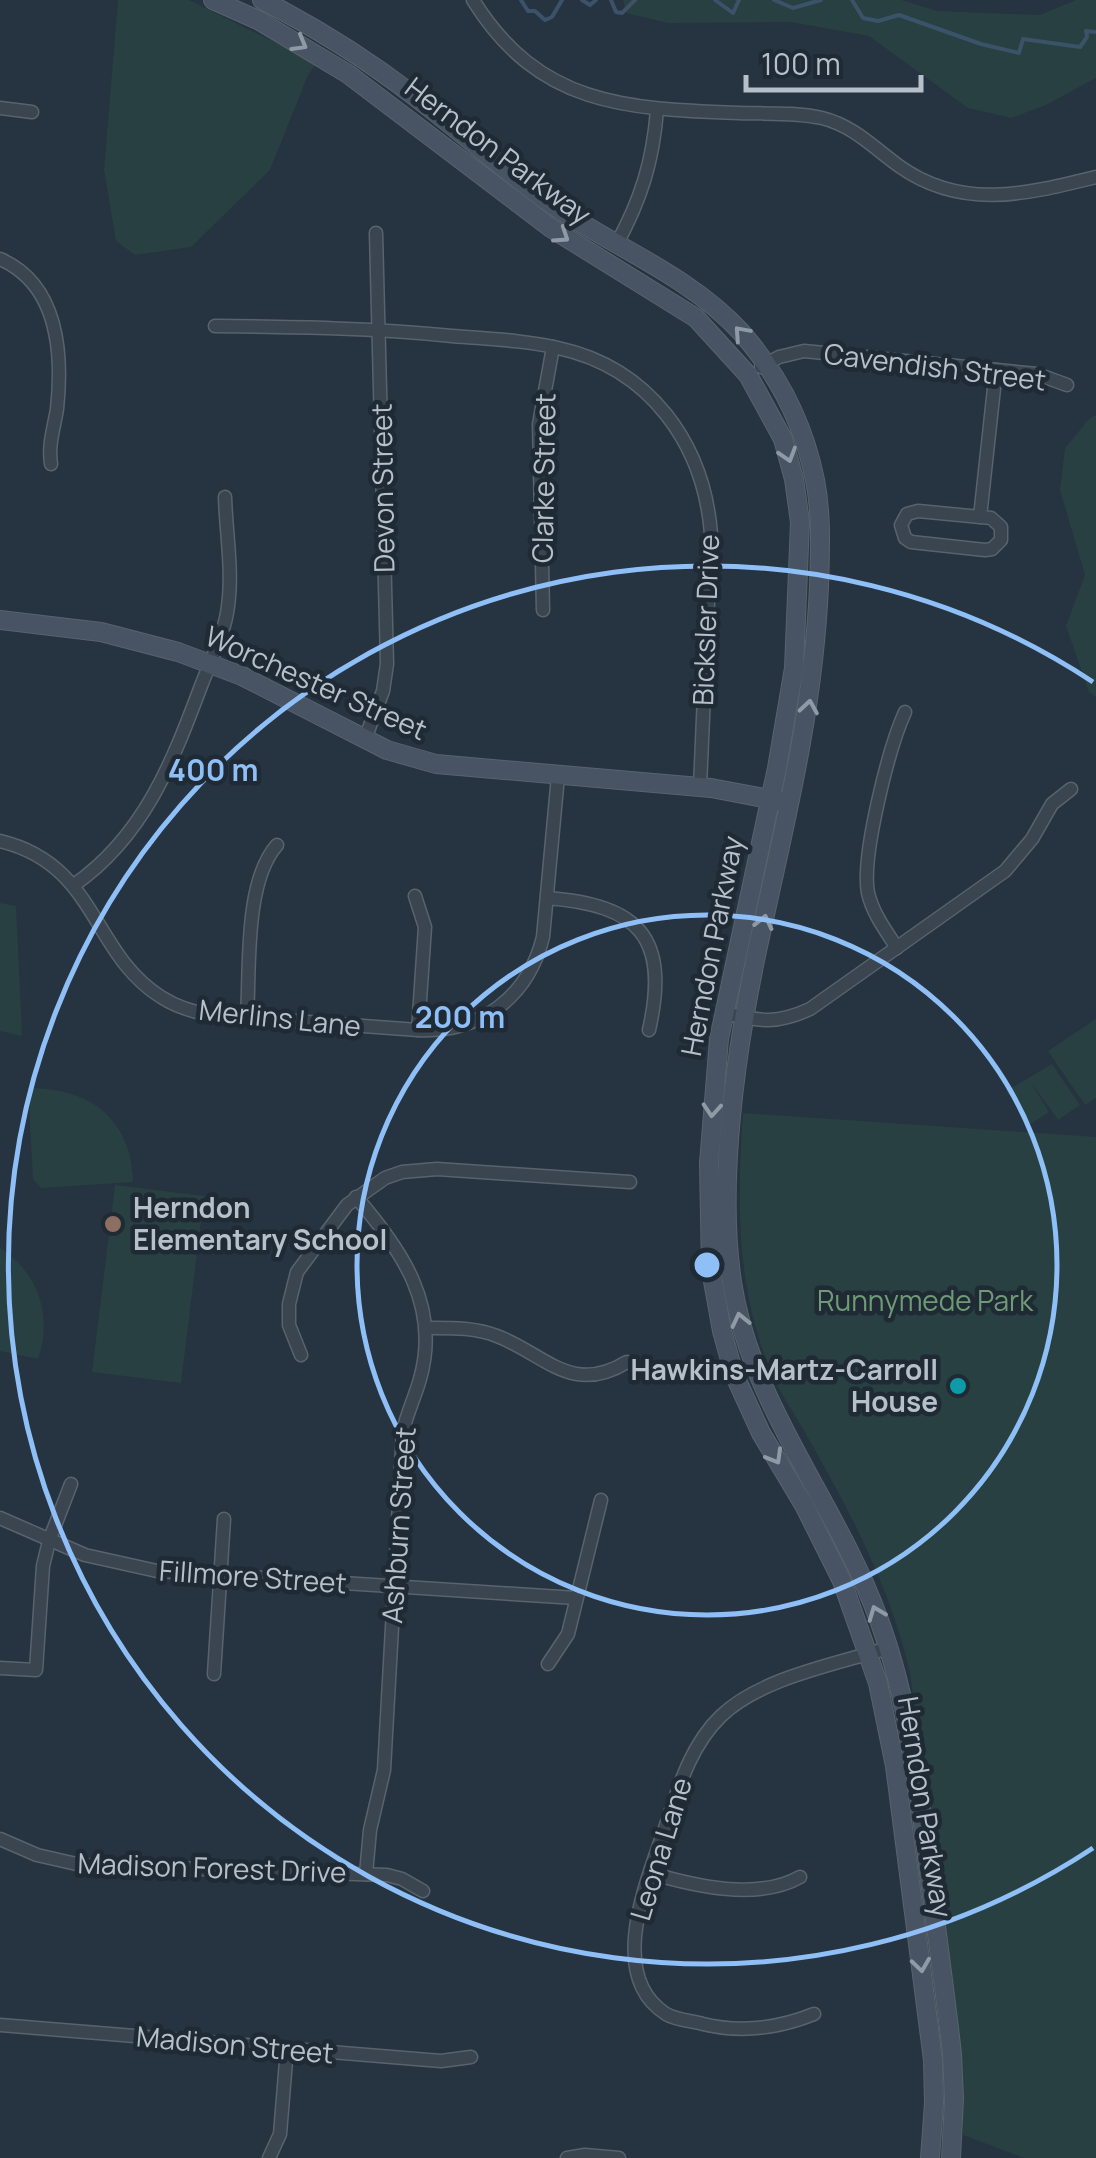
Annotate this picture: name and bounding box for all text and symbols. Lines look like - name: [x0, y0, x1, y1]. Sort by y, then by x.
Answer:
- scale bar: [746, 30, 921, 92]
- one-way arrow: [289, 32, 307, 51]
- text: 100 m: [761, 43, 841, 84]
- street label: Herndon Parkway: [398, 68, 599, 233]
- one-way arrow: [552, 223, 570, 242]
- one-way arrow: [734, 326, 752, 345]
- street label: Cavendish Street: [822, 334, 1048, 398]
- street label: Clarke Street: [523, 393, 563, 563]
- street label: Devon Street: [362, 403, 402, 573]
- one-way arrow: [776, 446, 797, 463]
- street label: Bicksler Drive: [683, 534, 727, 706]
- street label: Worchester Street: [199, 616, 433, 748]
- one-way arrow: [798, 699, 819, 716]
- text: 400 m: [168, 749, 258, 790]
- street label: Herndon Parkway: [671, 832, 751, 1059]
- one-way arrow: [752, 914, 773, 931]
- street label: Merlins Lane: [197, 990, 363, 1044]
- text: 200 m: [415, 996, 505, 1037]
- one-way arrow: [702, 1102, 723, 1118]
- place label: Herndon Elementary School: [133, 1188, 387, 1258]
- marker: Herndon Elementary School: [102, 1213, 124, 1235]
- centre of rings: [689, 1247, 725, 1283]
- park label: Runnymede Park: [817, 1281, 1034, 1319]
- one-way arrow: [731, 1312, 752, 1329]
- place label: Hawkins-Martz-Carroll House: [630, 1350, 938, 1420]
- marker: Hawkins-Martz-Carroll House: [947, 1375, 969, 1397]
- street label: Ashburn Street: [372, 1425, 424, 1624]
- one-way arrow: [763, 1446, 783, 1464]
- street label: Fillmore Street: [158, 1550, 348, 1602]
- one-way arrow: [868, 1606, 888, 1623]
- street label: Herndon Parkway: [890, 1694, 962, 1920]
- street label: Leona Lane: [620, 1772, 700, 1925]
- street label: Madison Forest Drive: [77, 1843, 347, 1891]
- one-way arrow: [909, 1957, 930, 1974]
- street label: Madison Street: [135, 2016, 335, 2072]

